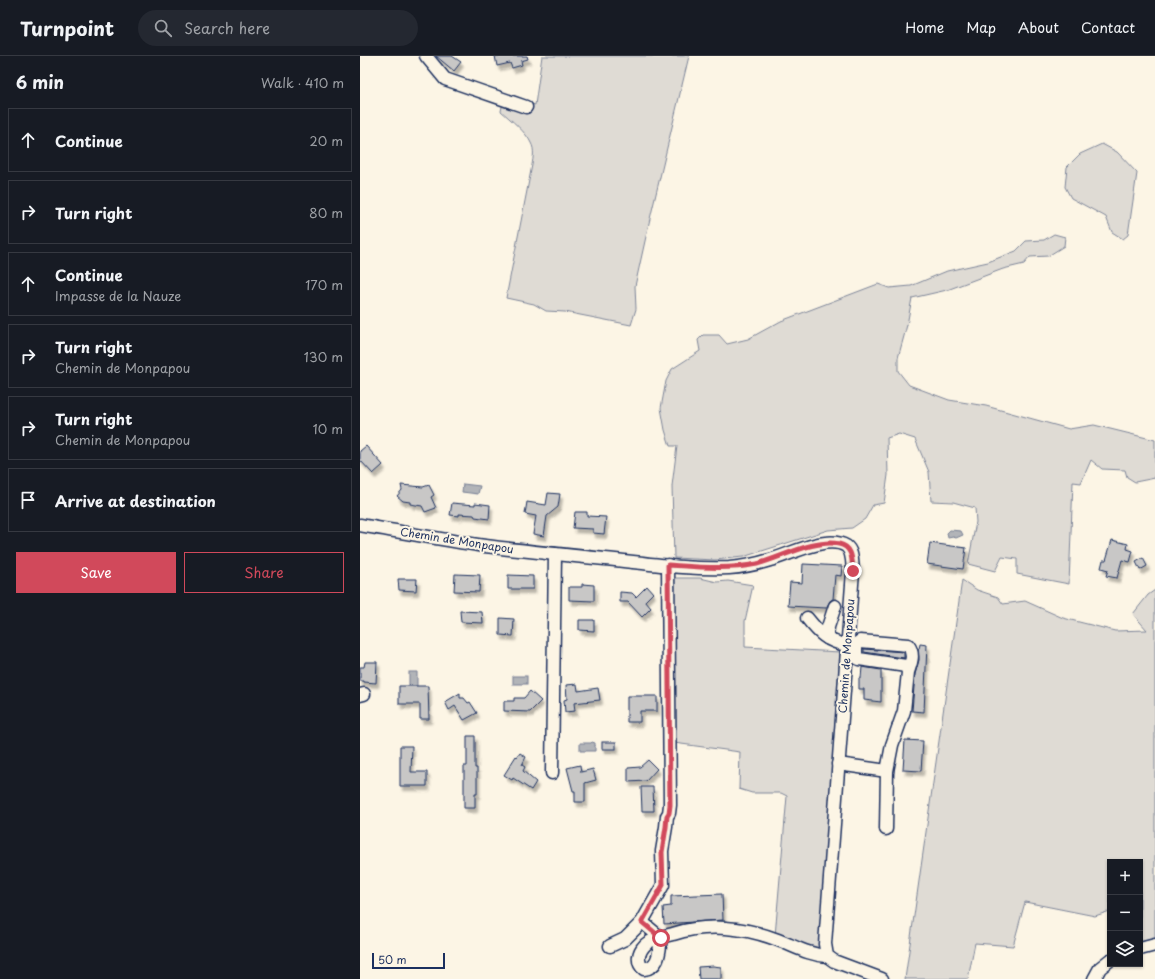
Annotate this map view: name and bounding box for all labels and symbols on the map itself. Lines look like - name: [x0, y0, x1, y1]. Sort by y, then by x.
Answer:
- street label: Chemin de Monpapou: [399, 523, 515, 557]
- route end: [844, 562, 862, 580]
- street label: Chemin de Monpapou: [834, 598, 858, 714]
- route start: [652, 929, 670, 947]
- scale bar: [372, 951, 445, 970]

